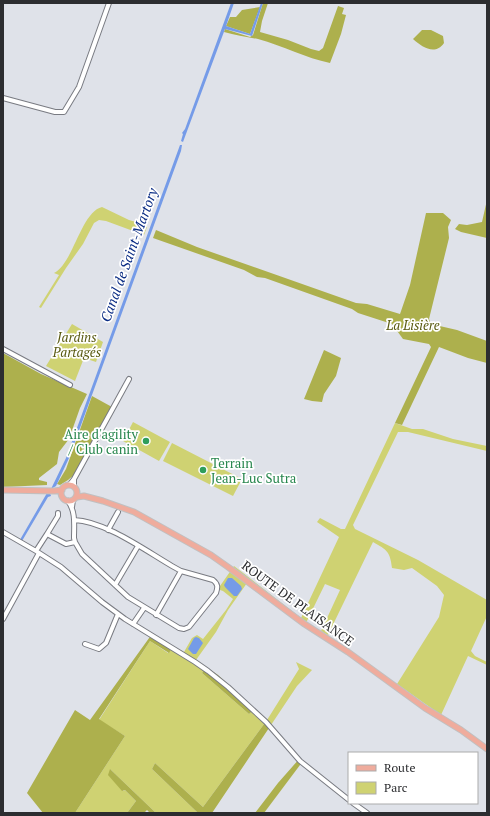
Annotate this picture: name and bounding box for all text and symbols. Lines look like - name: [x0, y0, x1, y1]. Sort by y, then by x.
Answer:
- water label: Canal de Saint-Martory: [95, 185, 162, 324]
- park label: La Lisière: [385, 316, 440, 334]
- park label: Jardins Partagés: [52, 328, 102, 361]
- place label: Aire d'agility / Club canin: [64, 425, 138, 458]
- marker: Aire d'agility / Club canin: [141, 436, 151, 446]
- place label: Terrain Jean-Luc Sutra: [211, 454, 297, 487]
- marker: Terrain Jean-Luc Sutra: [198, 465, 208, 475]
- street label: ROUTE DE PLAISANCE: [238, 556, 358, 650]
- legend: [348, 752, 478, 804]
- text: Route: [384, 760, 415, 775]
- text: Parc: [384, 780, 408, 795]

